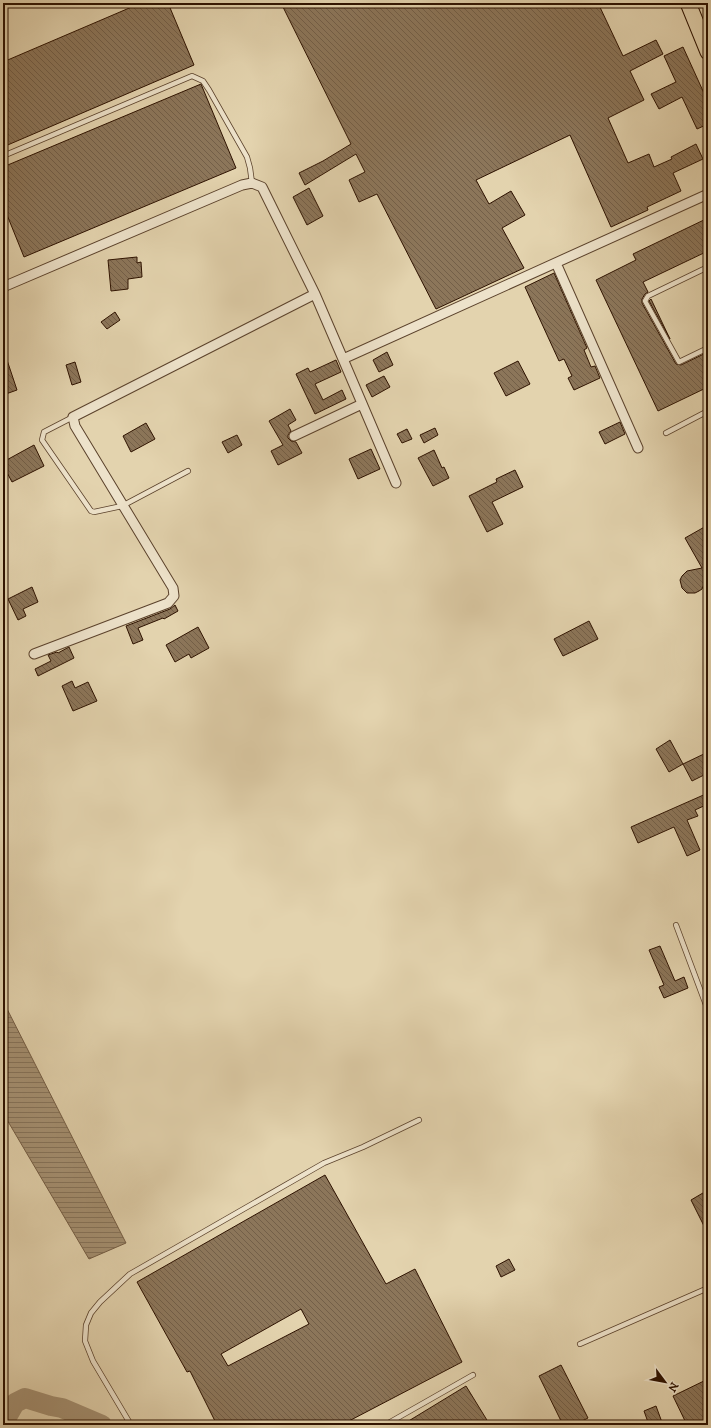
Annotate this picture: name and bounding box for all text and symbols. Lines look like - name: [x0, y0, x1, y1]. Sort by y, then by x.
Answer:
- north arrow: [645, 1362, 685, 1402]
- text: N: [664, 1379, 681, 1394]

